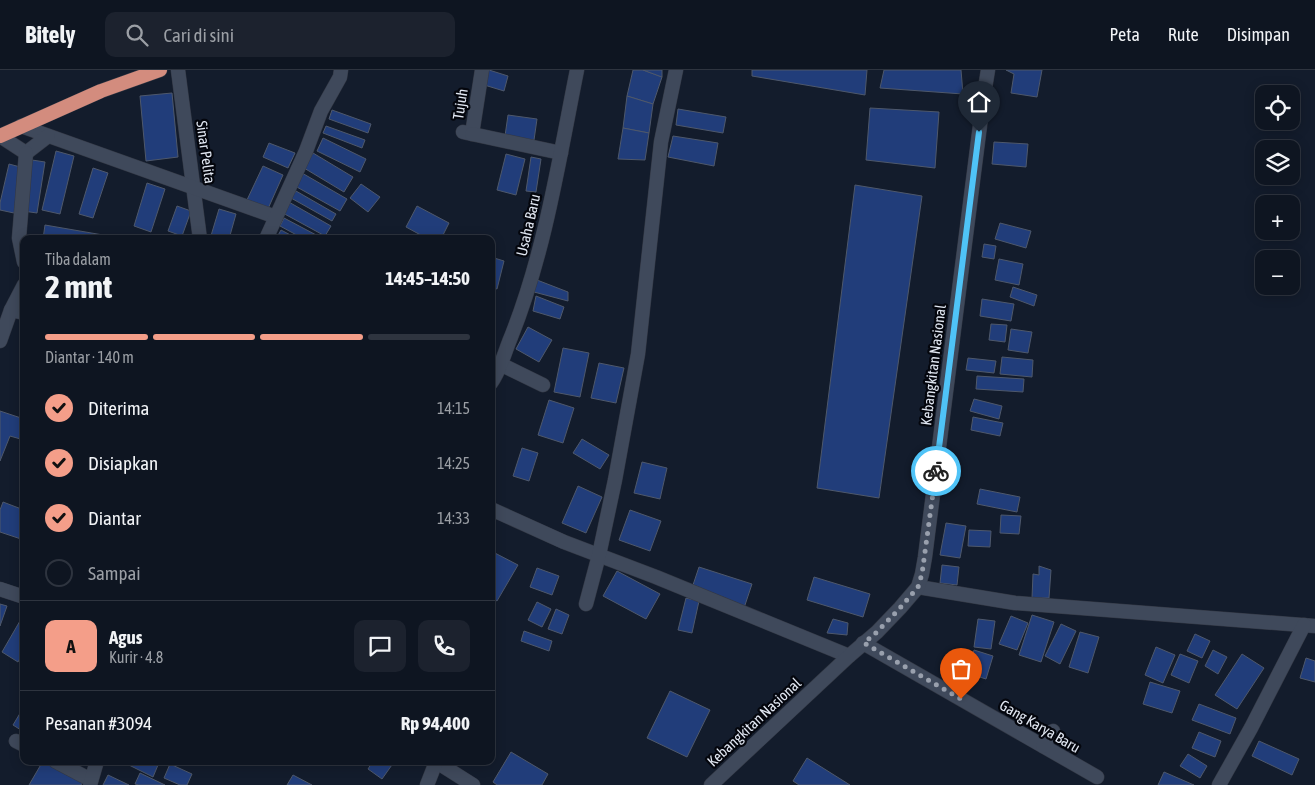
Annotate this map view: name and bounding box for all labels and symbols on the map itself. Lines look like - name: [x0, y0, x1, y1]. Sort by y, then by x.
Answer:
- pin: [958, 81, 1000, 132]
- street label: Tujuh: [449, 87, 471, 121]
- street label: Sinar Pelita: [193, 120, 219, 185]
- street label: Usaha Baru: [513, 192, 543, 258]
- street label: Kebangkitan Nasional: [917, 304, 949, 426]
- courier: [911, 446, 961, 496]
- pin: [940, 648, 982, 699]
- street label: Kebangkitan Nasional: [704, 674, 804, 770]
- street label: Gang Karya Baru: [997, 696, 1083, 756]

